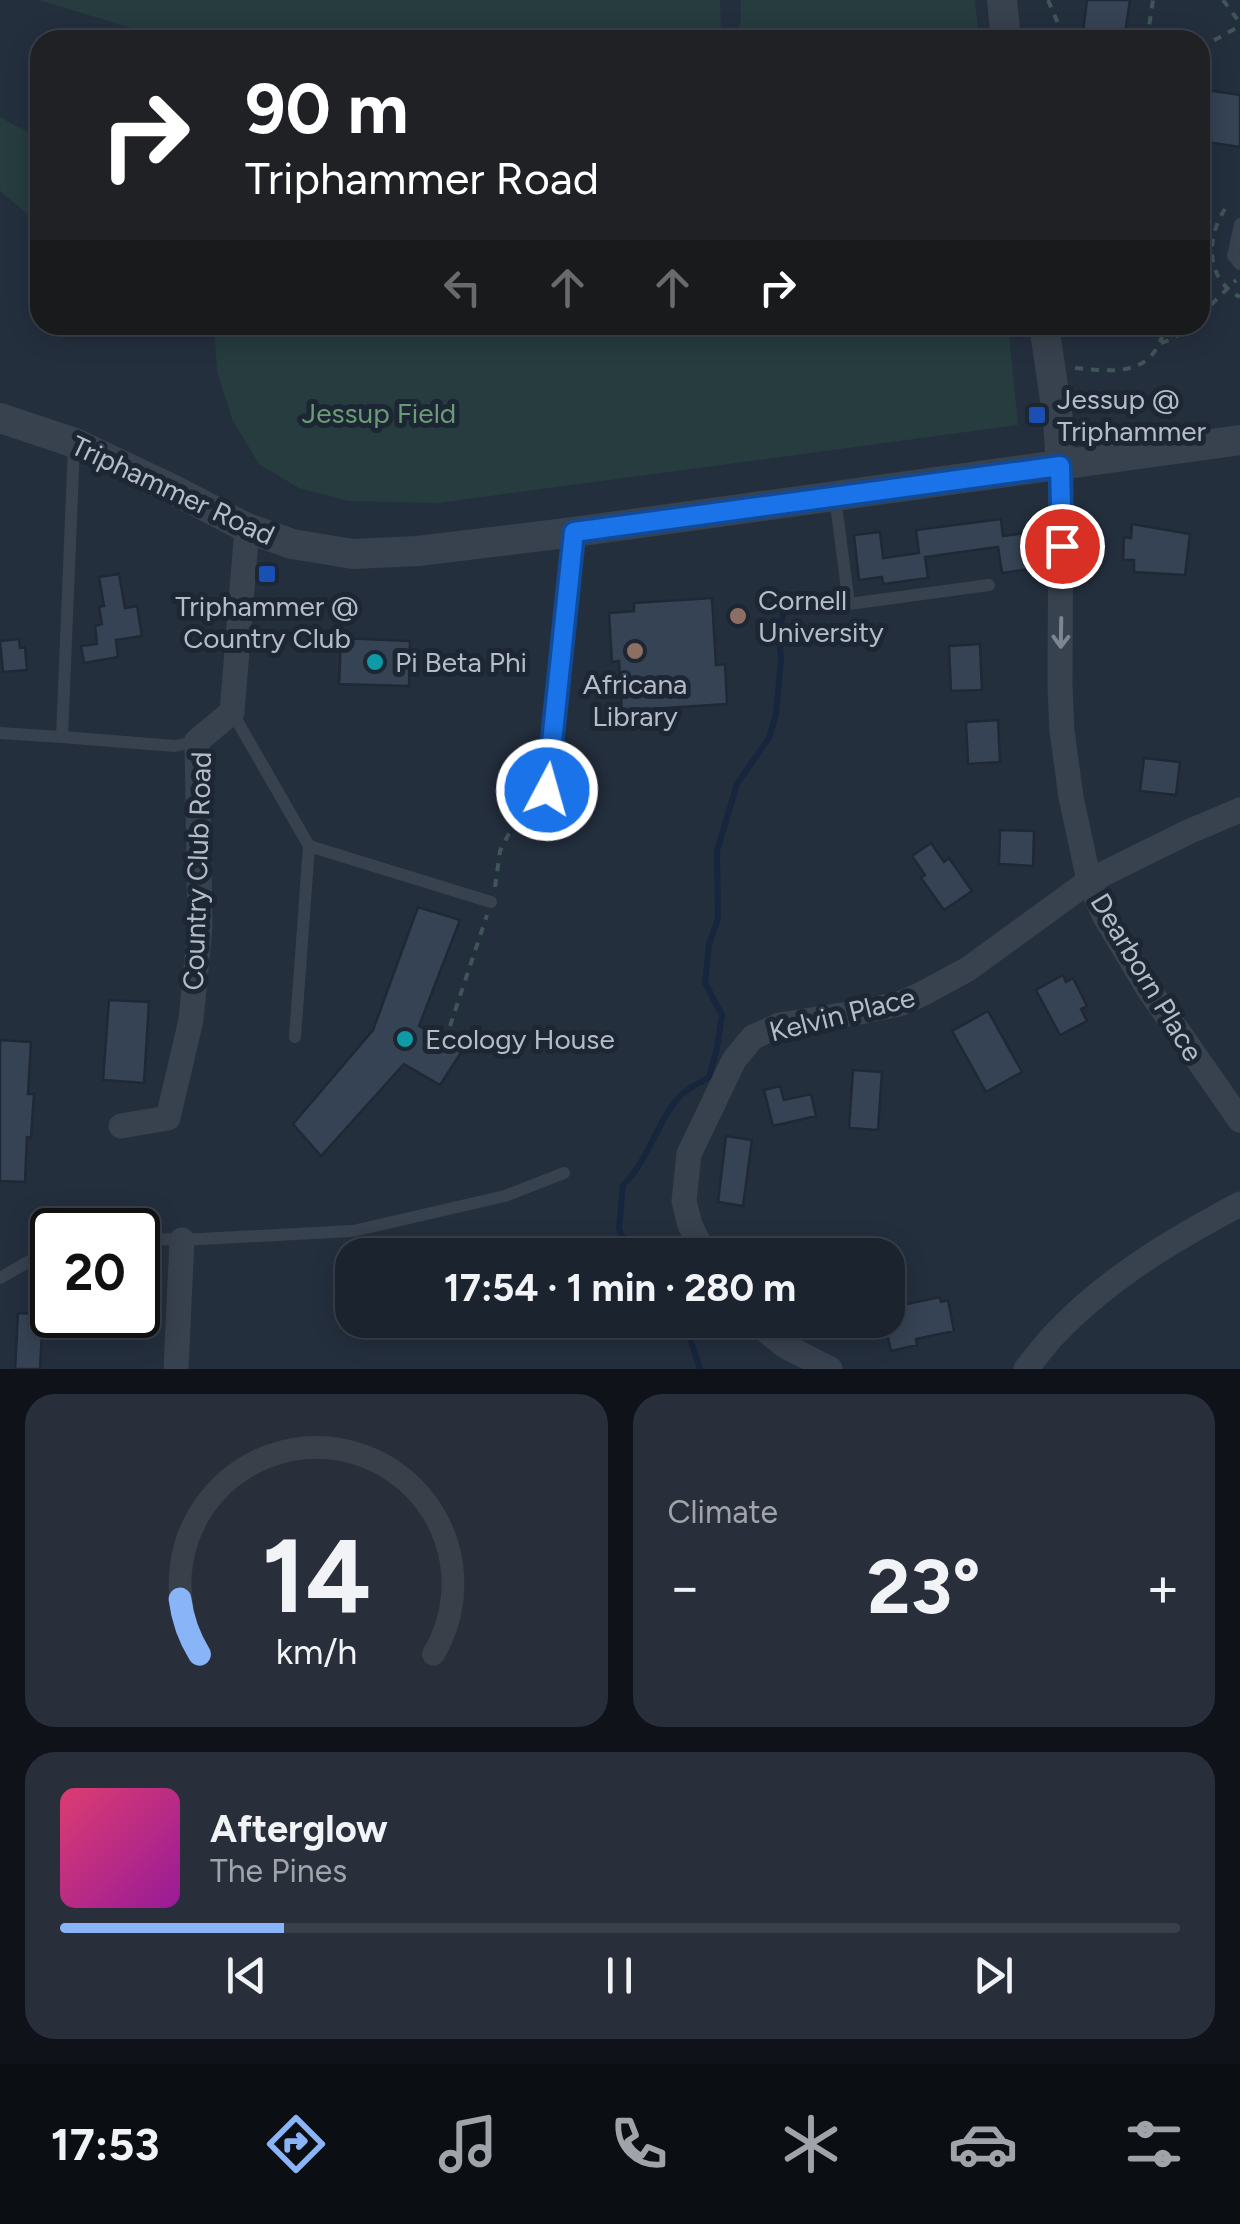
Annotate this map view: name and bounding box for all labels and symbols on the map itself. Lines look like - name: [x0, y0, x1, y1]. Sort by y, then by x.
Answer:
- place label: Jessup @ Triphammer: [1057, 382, 1207, 448]
- park label: Jessup Field: [302, 396, 456, 430]
- marker: Jessup @ Triphammer: [1026, 404, 1048, 426]
- street label: Triphammer Road: [66, 428, 280, 552]
- pin: [1020, 504, 1105, 589]
- marker: Triphammer @ Country Club: [256, 563, 278, 585]
- place label: Cornell University: [758, 583, 884, 649]
- place label: Triphammer @ Country Club: [175, 589, 359, 655]
- marker: Cornell University: [727, 605, 749, 627]
- one-way arrow: [1051, 617, 1070, 649]
- marker: Africana Library: [624, 640, 646, 662]
- place label: Pi Beta Phi: [395, 645, 527, 679]
- marker: Pi Beta Phi: [364, 651, 386, 673]
- place label: Africana Library: [583, 667, 687, 733]
- position arrow: [495, 738, 599, 842]
- street label: Country Club Road: [176, 751, 218, 991]
- street label: Dearborn Place: [1083, 887, 1211, 1067]
- street label: Kelvin Place: [766, 979, 918, 1049]
- place label: Ecology House: [425, 1022, 615, 1056]
- marker: Ecology House: [394, 1028, 416, 1050]
- speed limit sign: 20: [30, 1208, 160, 1338]

